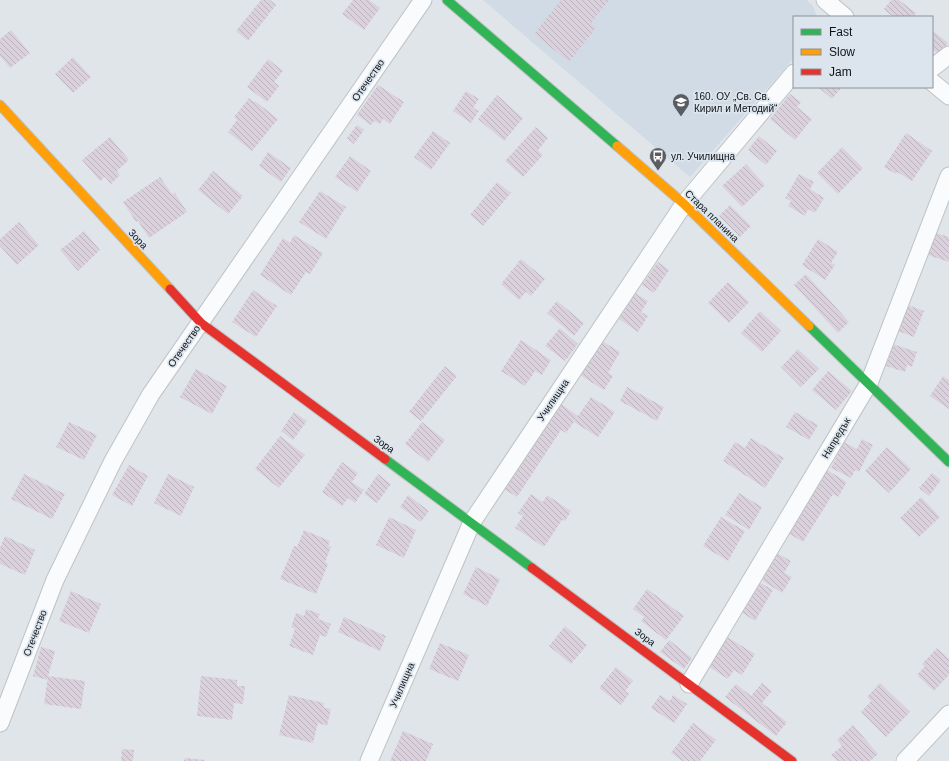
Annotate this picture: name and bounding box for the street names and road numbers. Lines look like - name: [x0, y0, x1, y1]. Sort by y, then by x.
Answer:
- street label: Отечество: [350, 57, 387, 103]
- street label: Стара планина: [683, 188, 741, 245]
- street label: Зора: [126, 227, 150, 251]
- street label: Отечество: [166, 323, 203, 369]
- street label: Училищна: [535, 377, 571, 423]
- street label: Напредък: [820, 415, 853, 460]
- street label: Зора: [372, 433, 397, 455]
- street label: Отечество: [21, 608, 49, 658]
- street label: Зора: [633, 626, 658, 648]
- street label: Училищна: [388, 660, 417, 709]

